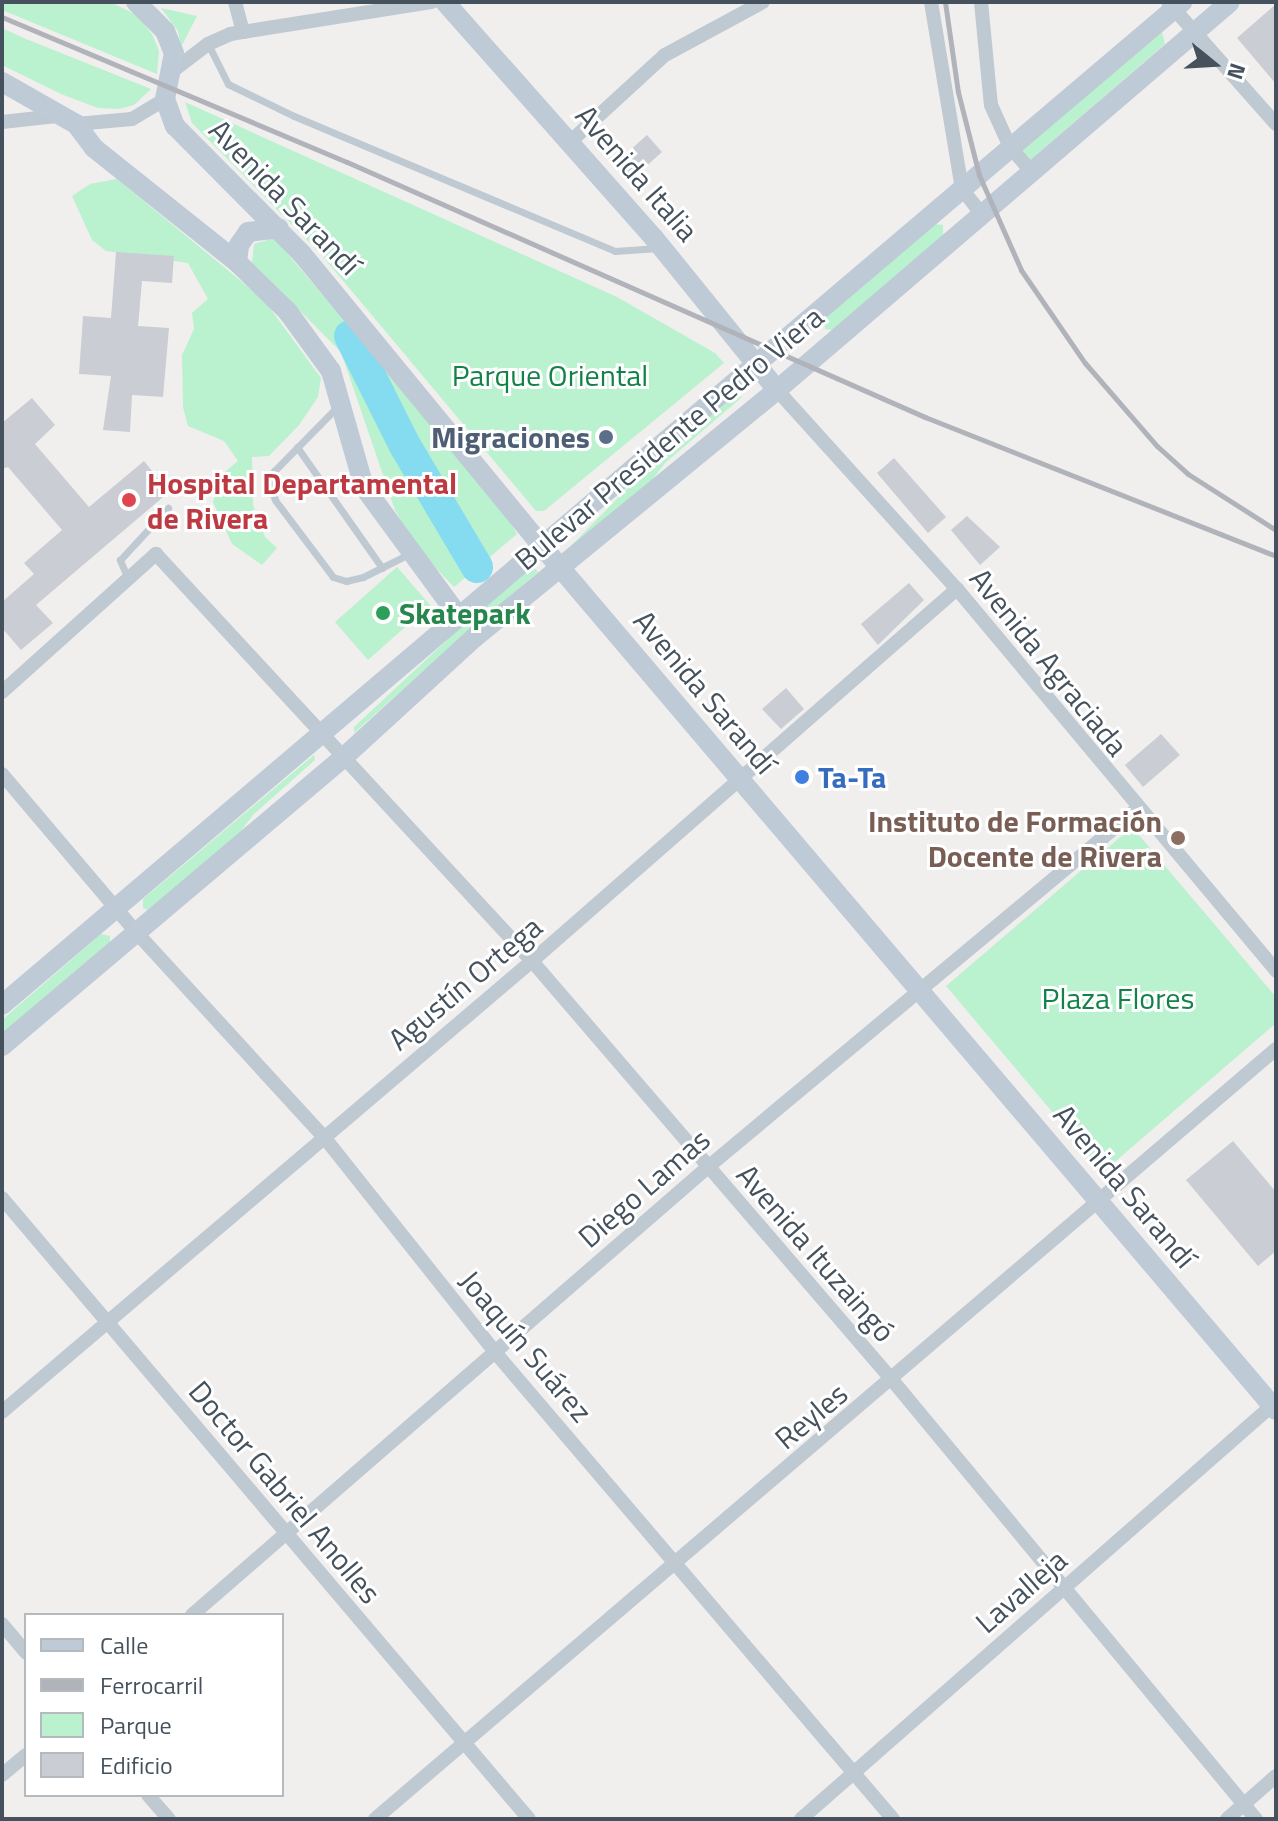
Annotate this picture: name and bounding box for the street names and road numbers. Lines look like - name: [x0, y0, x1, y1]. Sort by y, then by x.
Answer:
- street label: Avenida Italia: [568, 98, 706, 248]
- street label: Avenida Sarandí: [202, 112, 368, 282]
- street label: Bulevar Presidente Pedro Viera: [508, 299, 830, 577]
- street label: Avenida Agraciada: [962, 561, 1136, 763]
- street label: Avenida Sarandí: [626, 603, 784, 781]
- street label: Agustín Ortega: [381, 908, 549, 1058]
- street label: Avenida Sarandí: [1046, 1097, 1204, 1275]
- street label: Diego Lamas: [571, 1121, 717, 1255]
- street label: Avenida Ituzaingó: [729, 1157, 903, 1349]
- street label: Joaquín Suárez: [452, 1263, 600, 1429]
- street label: Doctor Gabriel Anolles: [181, 1373, 389, 1611]
- street label: Reyles: [767, 1375, 855, 1457]
- street label: Lavalleja: [968, 1542, 1074, 1640]

